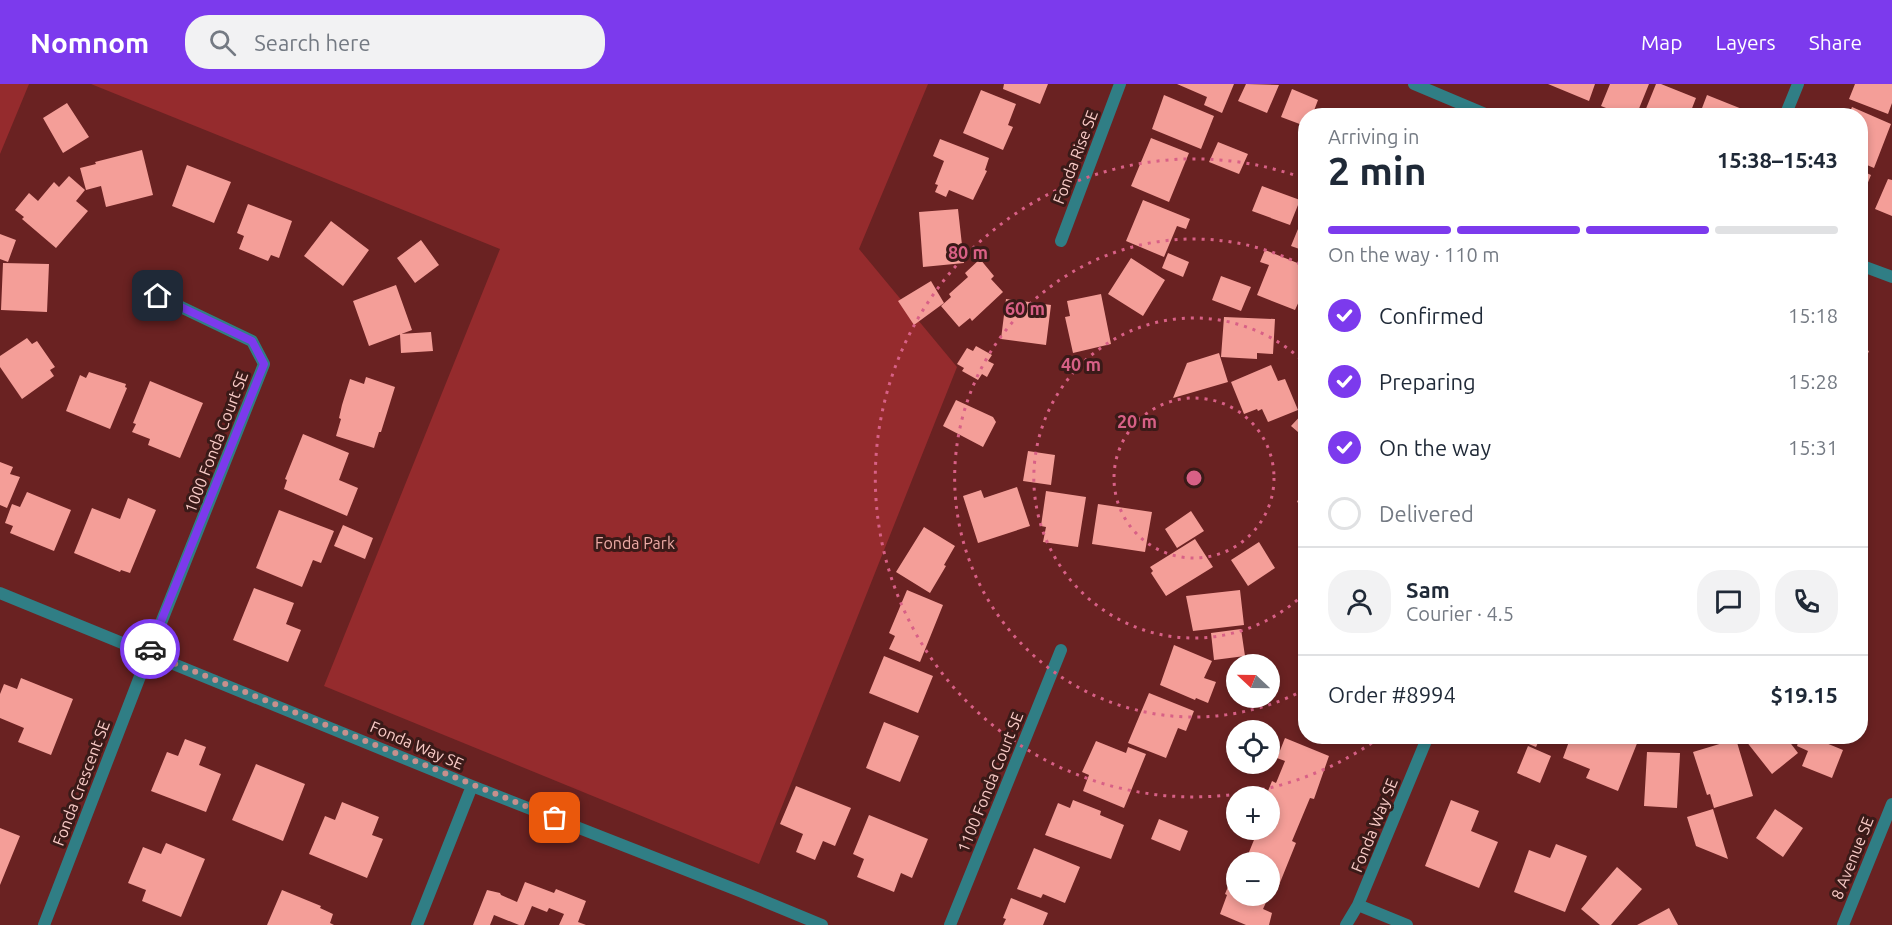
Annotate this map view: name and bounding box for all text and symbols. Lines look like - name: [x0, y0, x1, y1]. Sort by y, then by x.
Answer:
- search box: [185, 15, 605, 69]
- icon: search: [206, 26, 239, 59]
- text: Nomnom: [30, 27, 149, 58]
- text: Search here: [254, 30, 371, 55]
- text: Map: [1641, 30, 1682, 54]
- text: Layers: [1715, 30, 1776, 54]
- text: Share: [1809, 30, 1862, 54]
- street label: Fonda Rise SE: [1049, 108, 1101, 206]
- text: Arriving in: [1328, 125, 1419, 148]
- text: 15:38–15:43: [1717, 147, 1838, 172]
- text: 2 min: [1328, 149, 1427, 192]
- text: 80 m: [948, 242, 988, 262]
- text: On the way · 110 m: [1328, 243, 1500, 266]
- pin: [132, 270, 183, 321]
- icon: home: [141, 279, 174, 312]
- text: 60 m: [1005, 298, 1045, 318]
- icon: check: [1328, 299, 1361, 332]
- text: Confirmed: [1379, 303, 1484, 328]
- text: 15:18: [1788, 304, 1838, 327]
- text: 40 m: [1061, 354, 1101, 374]
- icon: check: [1328, 365, 1361, 398]
- street label: 1000 Fonda Court SE: [181, 369, 251, 515]
- text: Preparing: [1379, 369, 1476, 394]
- text: 15:28: [1788, 370, 1838, 393]
- text: 20 m: [1117, 411, 1157, 431]
- icon: check: [1328, 431, 1361, 464]
- text: On the way: [1379, 435, 1491, 460]
- text: 15:31: [1788, 436, 1838, 459]
- centre of rings: [1184, 468, 1204, 488]
- text: Delivered: [1379, 501, 1474, 526]
- park label: Fonda Park: [595, 534, 675, 552]
- button: person: [1328, 570, 1391, 633]
- button: chat: [1697, 570, 1760, 633]
- button: phone: [1775, 570, 1838, 633]
- text: Sam: [1406, 577, 1450, 602]
- text: Courier · 4.5: [1406, 602, 1514, 625]
- courier: [120, 619, 180, 679]
- icon: car: [134, 633, 167, 666]
- north arrow: [1226, 654, 1280, 708]
- map controls: [1226, 654, 1280, 906]
- text: Order #8994: [1328, 682, 1456, 707]
- text: $19.15: [1771, 682, 1838, 707]
- street label: 1100 Fonda Court SE: [954, 709, 1026, 855]
- street label: Fonda Way SE: [368, 717, 466, 773]
- street label: Fonda Crescent SE: [49, 718, 113, 848]
- button: locate: [1226, 720, 1280, 774]
- street label: Fonda Way SE: [1347, 775, 1401, 875]
- button: +: [1226, 786, 1280, 840]
- pin: [529, 792, 580, 843]
- icon: bag: [538, 801, 571, 834]
- street label: 8 Avenue SE: [1827, 814, 1877, 902]
- button: −: [1226, 852, 1280, 906]

